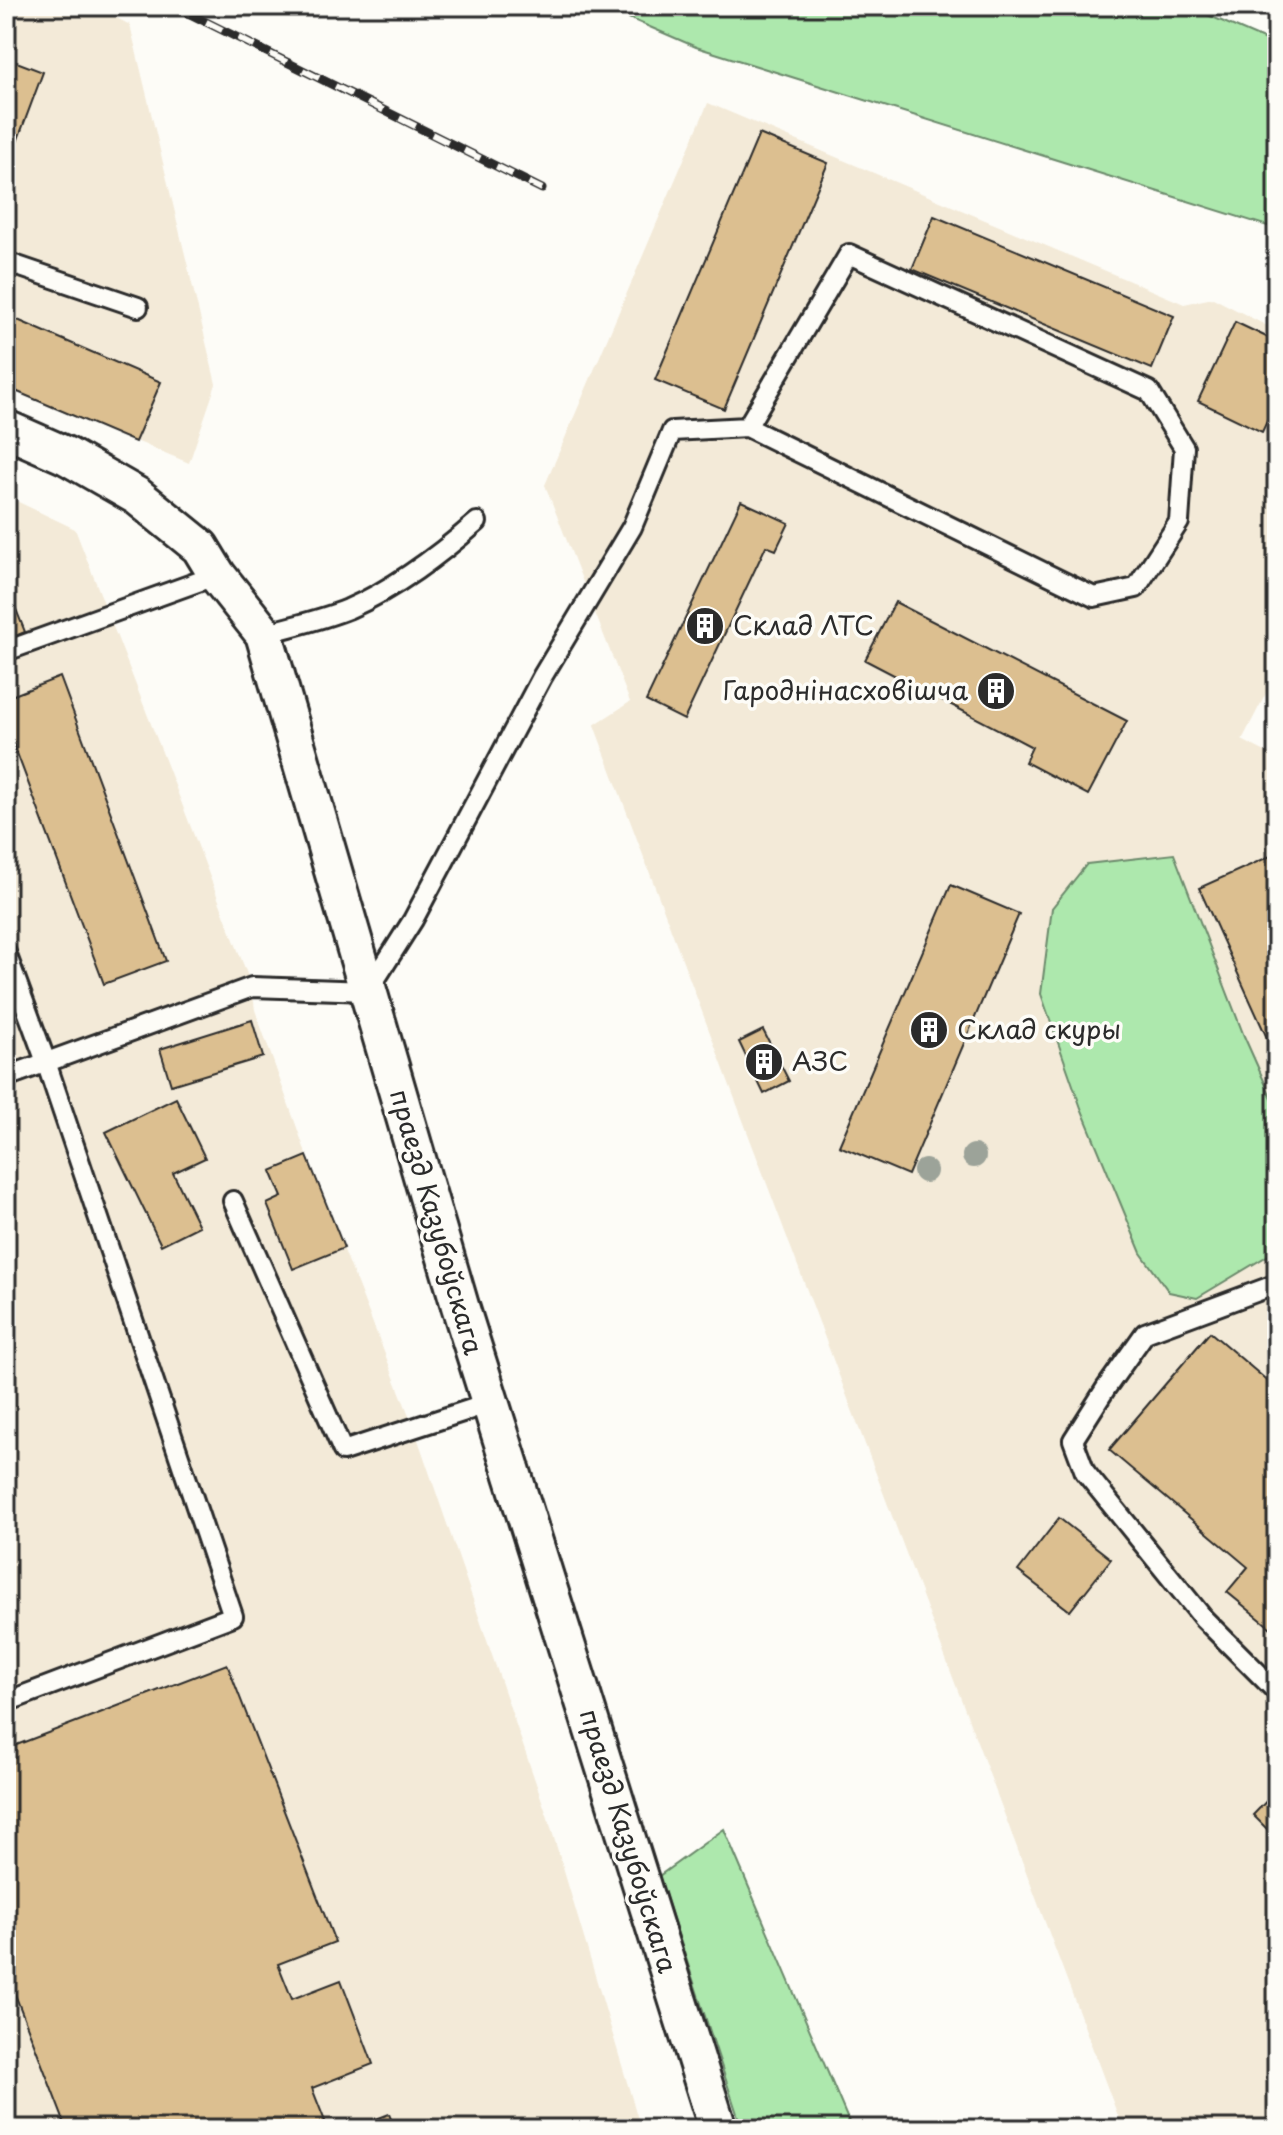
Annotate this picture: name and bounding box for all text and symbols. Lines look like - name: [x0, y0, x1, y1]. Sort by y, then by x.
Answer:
- building icon: Склад ЛТС: [684, 605, 726, 647]
- place label: Склад ЛТС: [733, 605, 874, 644]
- place label: Гароднінасховішча: [722, 670, 969, 709]
- building icon: Гароднінасховішча: [975, 670, 1017, 712]
- building icon: Склад скуры: [908, 1009, 950, 1051]
- place label: Склад скуры: [957, 1009, 1121, 1048]
- building icon: АЗС: [743, 1041, 785, 1083]
- place label: АЗС: [792, 1041, 848, 1080]
- street label: праезд Казубоўскага: [381, 1084, 494, 1360]
- street label: праезд Казубоўскага: [571, 1704, 688, 1978]

